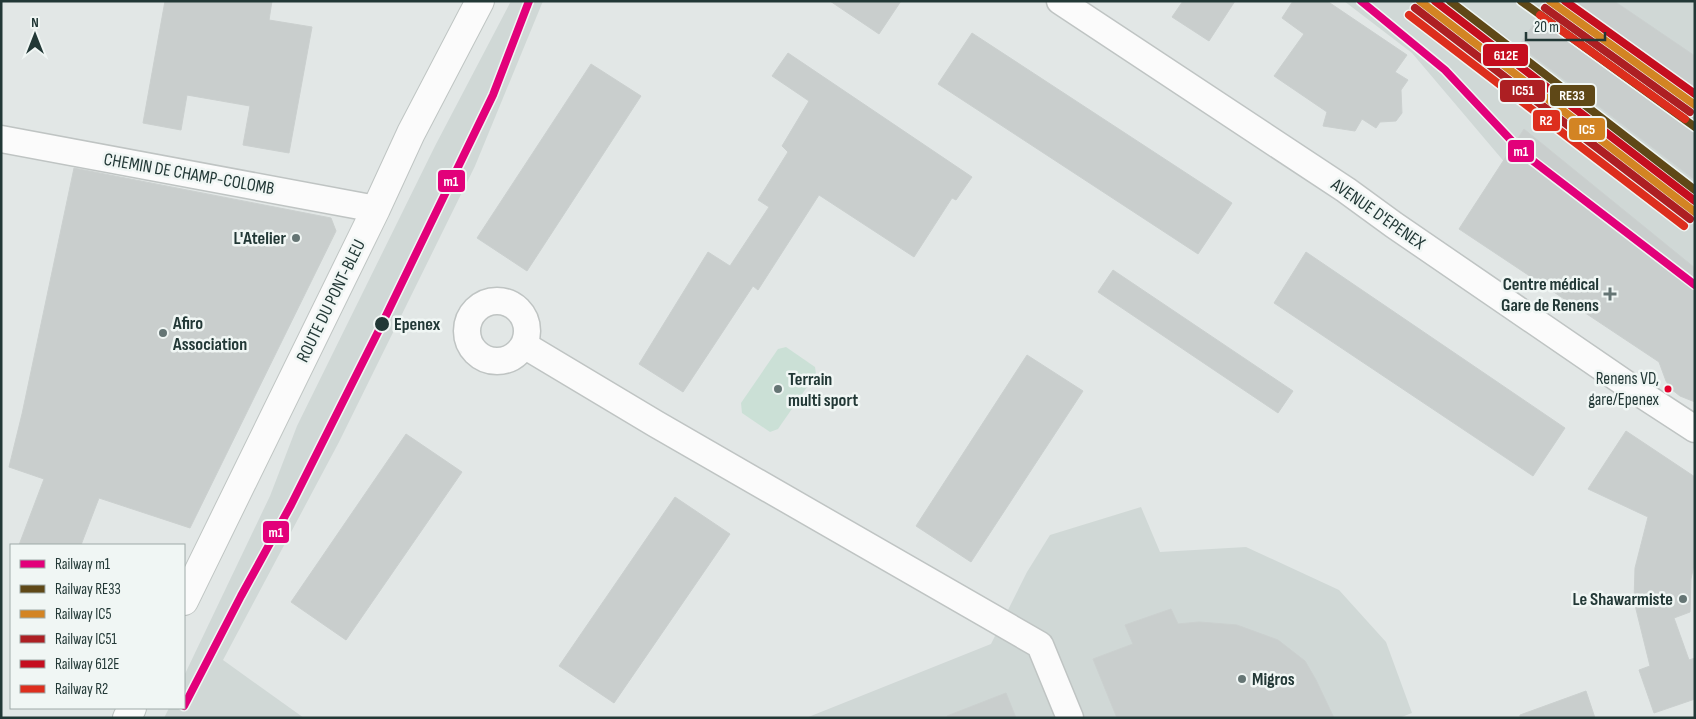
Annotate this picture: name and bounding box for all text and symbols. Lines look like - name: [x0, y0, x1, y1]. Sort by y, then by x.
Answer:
- north arrow: [10, 10, 60, 60]
- scale bar: [1526, 10, 1605, 42]
- text: N: [31, 14, 39, 31]
- text: 20 m: [1534, 18, 1559, 37]
- line badge: 612E: [1482, 43, 1529, 67]
- text: 612E: [1494, 47, 1518, 64]
- line badge: IC51: [1499, 79, 1546, 103]
- text: IC51: [1512, 82, 1534, 99]
- line badge: RE33: [1549, 84, 1596, 107]
- text: RE33: [1559, 87, 1585, 104]
- line badge: R2: [1532, 109, 1561, 132]
- text: R2: [1539, 112, 1553, 129]
- line badge: IC5: [1568, 117, 1606, 141]
- text: IC5: [1579, 121, 1595, 138]
- line badge: m1: [1507, 139, 1535, 163]
- text: m1: [1514, 143, 1529, 160]
- street label: CHEMIN DE CHAMP-COLOMB: [102, 149, 276, 199]
- line badge: m1: [437, 169, 466, 193]
- text: m1: [444, 173, 459, 190]
- street label: AVENUE D'EPENEX: [1326, 173, 1429, 254]
- place label: L'Atelier: [234, 228, 286, 249]
- marker: L'Atelier: [290, 232, 302, 244]
- street label: ROUTE DU PONT-BLEU: [292, 236, 370, 366]
- place label: Centre médical Gare de Renens: [1501, 274, 1599, 316]
- marker: Centre médical Gare de Renens: [1603, 287, 1617, 301]
- place label: Afiro Association: [172, 313, 247, 355]
- place label: Epenex: [394, 314, 441, 335]
- marker: Epenex: [373, 315, 391, 333]
- marker: Afiro Association: [157, 327, 169, 339]
- place label: Terrain multi sport: [788, 369, 858, 411]
- place label: Renens VD, gare/Epenex: [1588, 369, 1660, 410]
- marker: Terrain multi sport: [772, 383, 784, 395]
- marker: Renens VD, gare/Epenex: [1663, 384, 1673, 394]
- line badge: m1: [262, 520, 290, 544]
- text: m1: [269, 524, 284, 541]
- legend: [10, 544, 185, 709]
- text: Railway m1: [55, 555, 111, 574]
- text: Railway RE33: [55, 580, 121, 599]
- place label: Le Shawarmiste: [1573, 589, 1673, 610]
- marker: Le Shawarmiste: [1677, 593, 1689, 605]
- text: Railway IC5: [55, 605, 111, 624]
- text: Railway IC51: [55, 630, 117, 649]
- text: Railway 612E: [55, 655, 120, 674]
- place label: Migros: [1252, 669, 1295, 690]
- marker: Migros: [1236, 673, 1248, 685]
- text: Railway R2: [55, 680, 108, 699]

